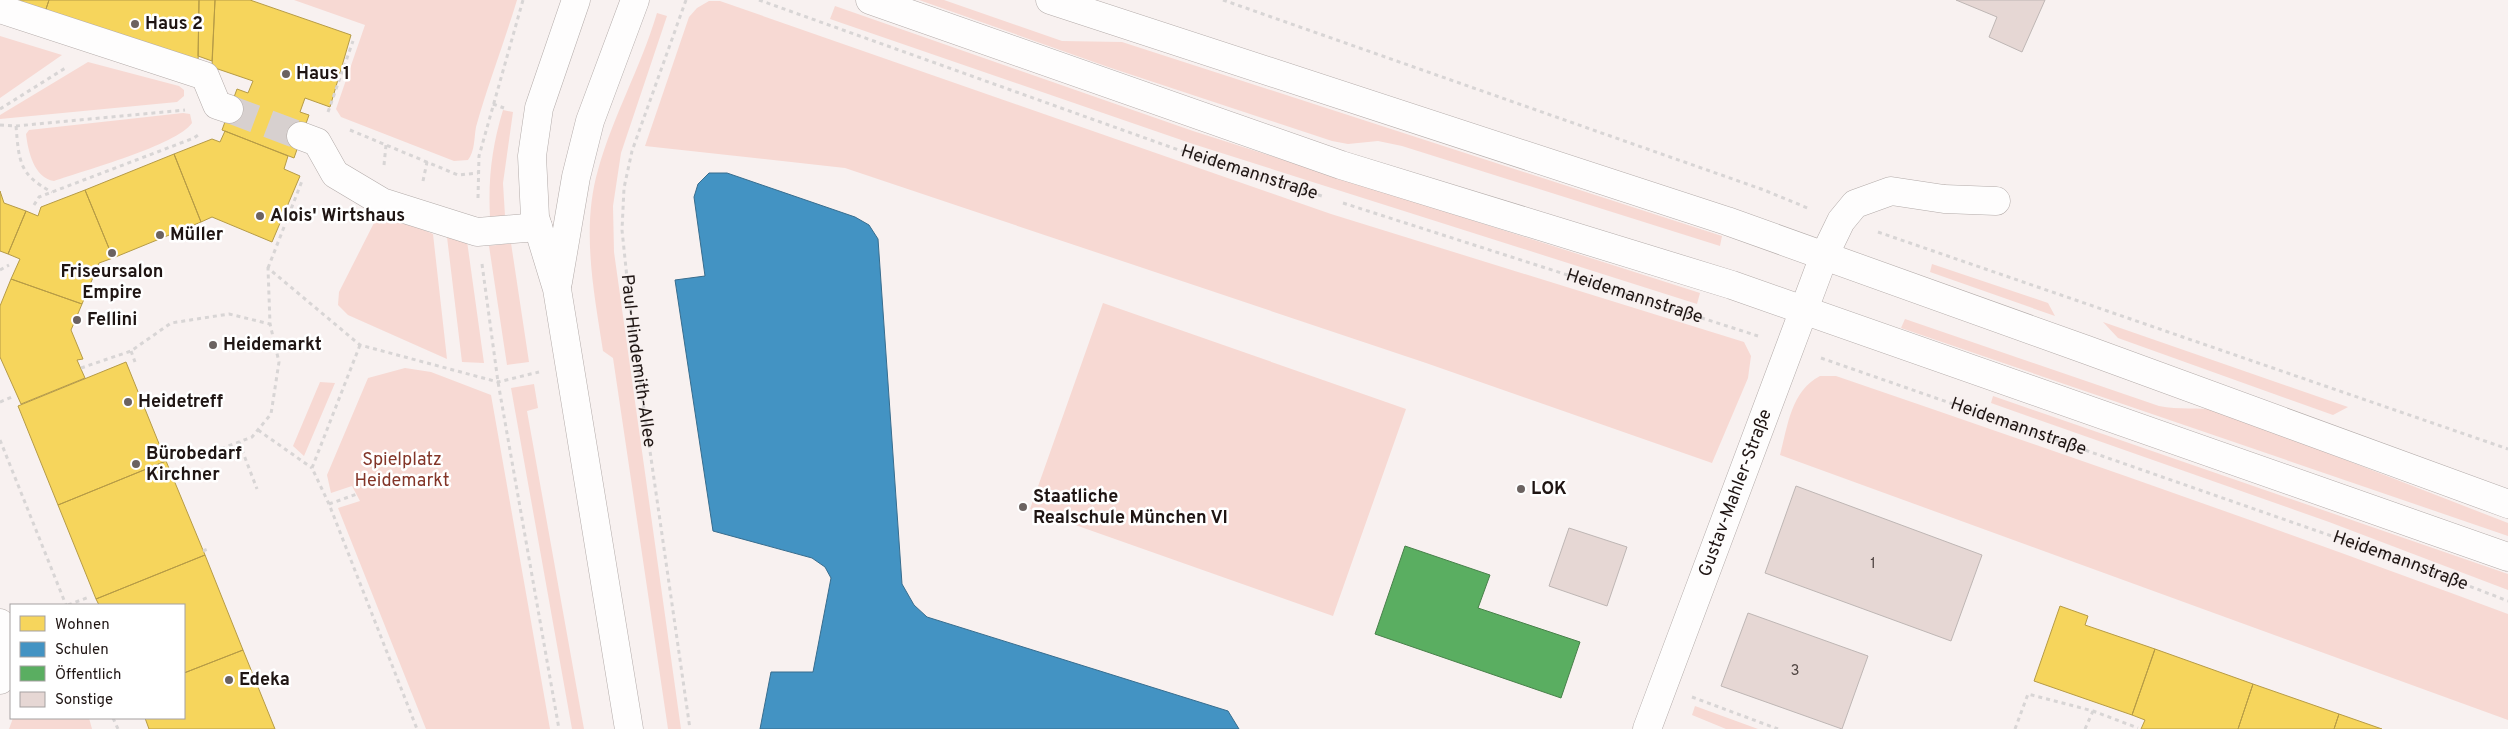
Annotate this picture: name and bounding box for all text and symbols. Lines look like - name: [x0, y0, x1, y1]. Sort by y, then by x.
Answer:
- place label: Haus 2: [145, 13, 203, 36]
- marker: Haus 2: [129, 18, 141, 30]
- place label: Haus 1: [296, 63, 350, 86]
- marker: Haus 1: [280, 68, 292, 80]
- street label: Heidemannstraße: [1178, 140, 1321, 205]
- place label: Alois' Wirtshaus: [270, 205, 405, 228]
- marker: Alois' Wirtshaus: [254, 210, 266, 222]
- place label: Müller: [170, 224, 224, 247]
- marker: Müller: [154, 229, 166, 241]
- marker: Friseursalon Empire: [106, 247, 118, 259]
- place label: Friseursalon Empire: [61, 261, 163, 305]
- street label: Heidemannstraße: [1563, 264, 1706, 329]
- street label: Paul-Hindemith-Allee: [615, 273, 661, 449]
- place label: Fellini: [87, 309, 137, 332]
- marker: Fellini: [71, 314, 83, 326]
- place label: Heidemarkt: [223, 334, 322, 357]
- marker: Heidemarkt: [207, 339, 219, 351]
- place label: Heidetreff: [138, 391, 223, 414]
- street label: Heidemannstraße: [1947, 392, 2089, 461]
- marker: Heidetreff: [122, 396, 134, 408]
- street label: Gustav-Mahler-Straße: [1693, 406, 1777, 580]
- place label: Bürobedarf Kirchner: [146, 443, 242, 487]
- park label: Spielplatz Heidemarkt: [354, 449, 450, 493]
- marker: Bürobedarf Kirchner: [130, 458, 142, 470]
- place label: LOK: [1531, 478, 1567, 501]
- marker: LOK: [1515, 483, 1527, 495]
- place label: Staatliche Realschule München VI: [1033, 486, 1228, 530]
- marker: Staatliche Realschule München VI: [1017, 501, 1029, 513]
- street label: Heidemannstraße: [2330, 526, 2472, 596]
- house number: 1: [1870, 555, 1876, 574]
- legend: [10, 604, 185, 719]
- text: Wohnen: [55, 616, 110, 635]
- text: Schulen: [55, 641, 109, 660]
- house number: 3: [1790, 662, 1800, 681]
- text: Öffentlich: [55, 665, 122, 685]
- place label: Edeka: [239, 669, 290, 692]
- marker: Edeka: [223, 674, 235, 686]
- text: Sonstige: [55, 691, 113, 710]

